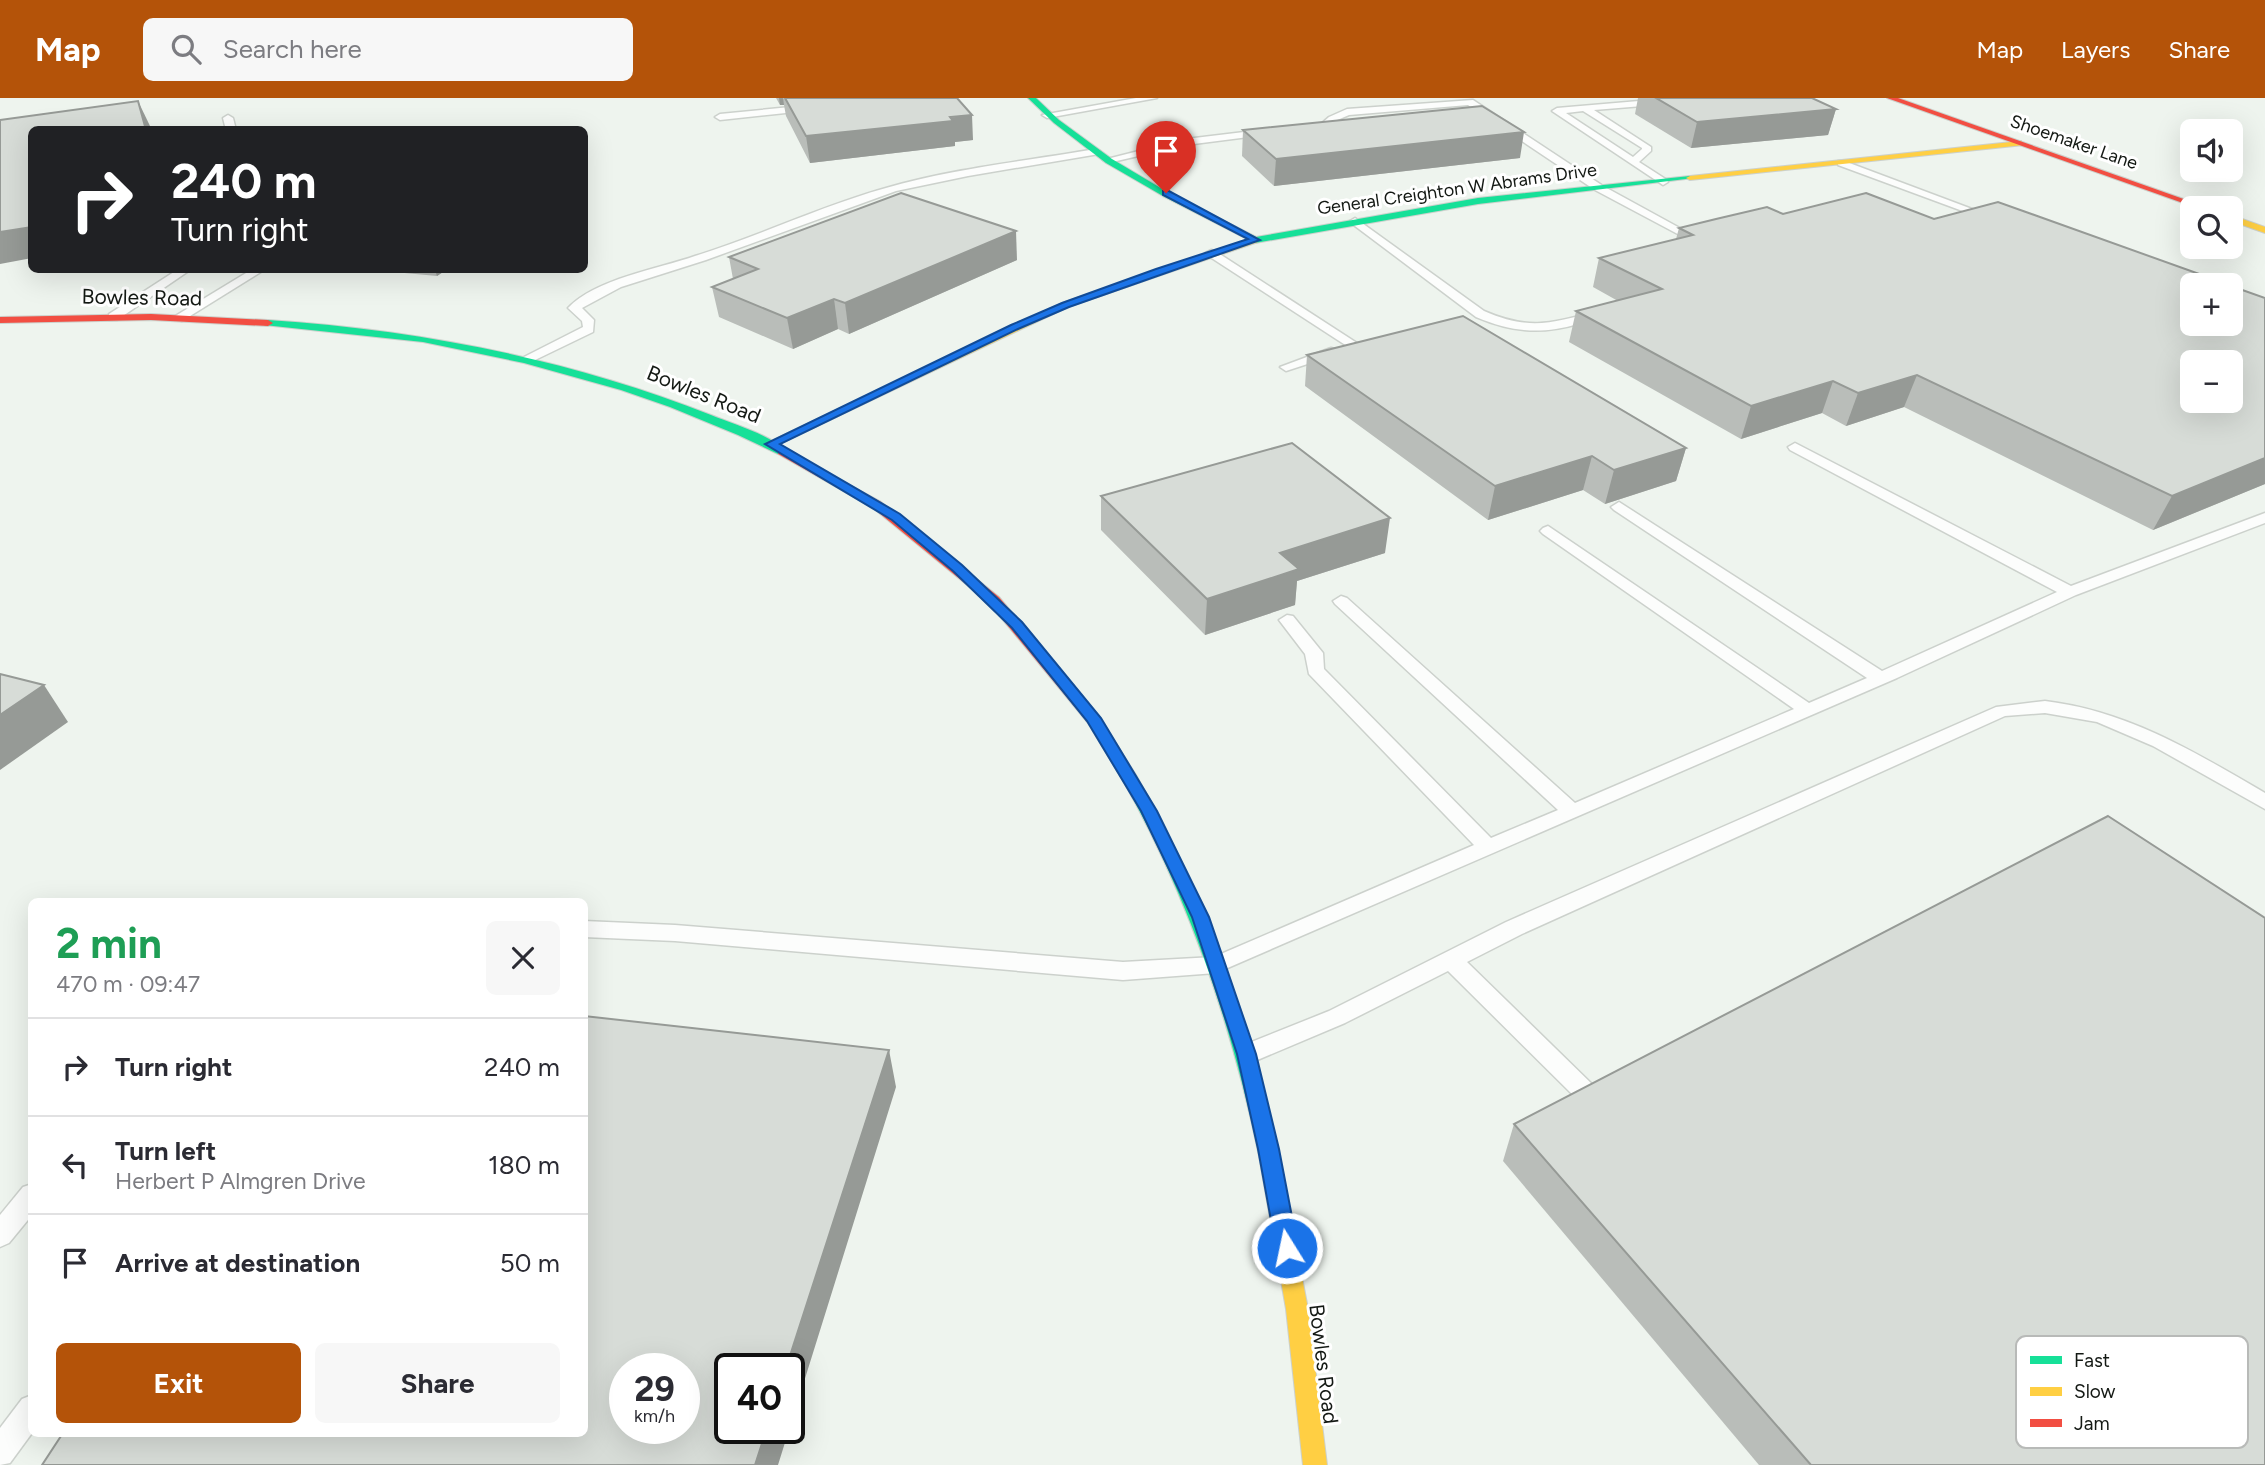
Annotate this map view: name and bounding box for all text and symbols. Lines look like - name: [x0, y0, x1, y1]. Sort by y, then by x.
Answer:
- search box: [143, 18, 633, 81]
- text: Map: [35, 30, 101, 69]
- icon: search: [167, 30, 205, 68]
- text: Search here: [223, 33, 362, 65]
- text: Map: [1976, 35, 2023, 64]
- text: Layers: [2061, 35, 2130, 64]
- text: Share: [2168, 35, 2230, 64]
- street label: Shoemaker Lane: [2007, 110, 2141, 174]
- map controls: [2180, 119, 2243, 413]
- button: sound: [2180, 119, 2243, 182]
- pin: [1136, 121, 1196, 193]
- icon: arrive: [1147, 132, 1185, 170]
- text: 240 m: [171, 151, 317, 210]
- icon: right: [56, 154, 147, 245]
- street label: General Creighton W Abrams Drive: [1316, 158, 1598, 220]
- button: search: [2180, 196, 2243, 259]
- text: Turn right: [171, 211, 309, 249]
- button: +: [2180, 273, 2243, 336]
- street label: Bowles Road: [81, 283, 203, 311]
- button: −: [2180, 350, 2243, 413]
- street label: Bowles Road: [643, 360, 765, 428]
- text: 2 min: [56, 918, 162, 969]
- button: close: [486, 921, 560, 995]
- text: 470 m · 09:47: [56, 970, 200, 998]
- icon: right: [56, 1048, 94, 1086]
- text: Turn right: [115, 1051, 232, 1083]
- text: 240 m: [484, 1051, 560, 1083]
- text: Turn left: [115, 1135, 216, 1167]
- icon: left: [56, 1146, 94, 1184]
- text: 180 m: [488, 1149, 560, 1181]
- text: Herbert P Almgren Drive: [115, 1167, 366, 1195]
- position arrow: [1250, 1211, 1324, 1285]
- icon: arrive: [56, 1244, 94, 1282]
- text: Arrive at destination: [115, 1247, 360, 1279]
- text: 50 m: [500, 1247, 560, 1279]
- street label: Bowles Road: [1304, 1303, 1344, 1425]
- legend: [2016, 1336, 2248, 1448]
- button: Exit: [56, 1343, 301, 1423]
- button: Share: [315, 1343, 560, 1423]
- text: Fast: [2074, 1349, 2110, 1372]
- speed limit sign: 40: [714, 1353, 805, 1444]
- text: 29: [634, 1368, 675, 1410]
- text: Slow: [2074, 1380, 2116, 1403]
- text: km/h: [634, 1405, 675, 1427]
- text: Jam: [2074, 1412, 2110, 1435]

